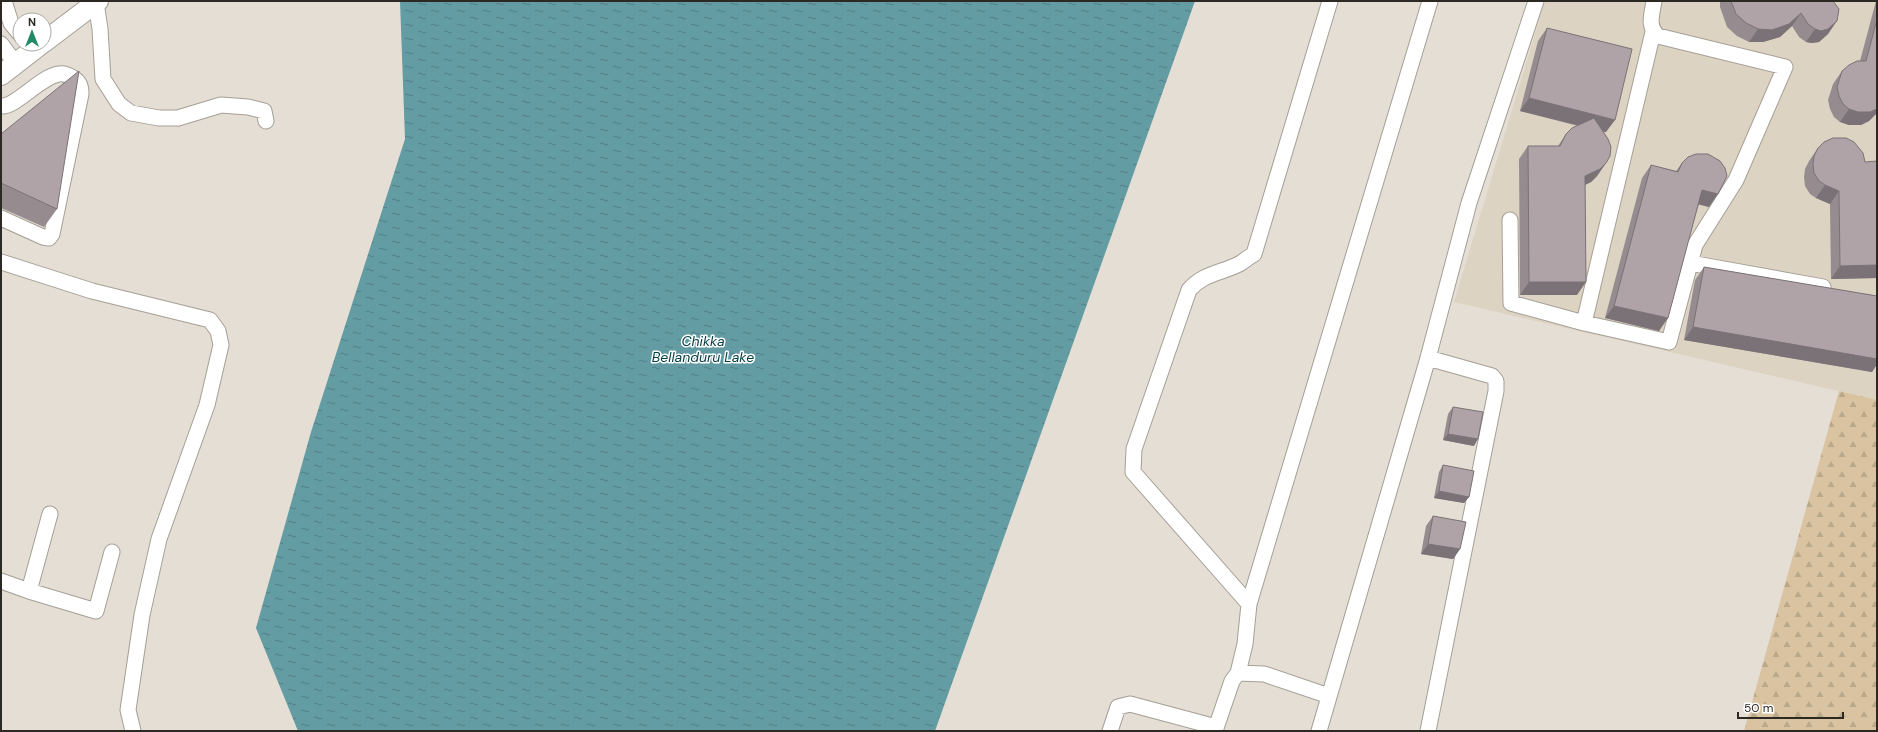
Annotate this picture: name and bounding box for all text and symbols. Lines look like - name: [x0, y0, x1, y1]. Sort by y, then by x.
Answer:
- north arrow: [12, 12, 52, 52]
- text: N: [28, 15, 36, 29]
- water label: Chikka Bellanduru Lake: [652, 332, 754, 366]
- scale bar: [1738, 694, 1843, 720]
- text: 50 m: [1744, 700, 1773, 716]

